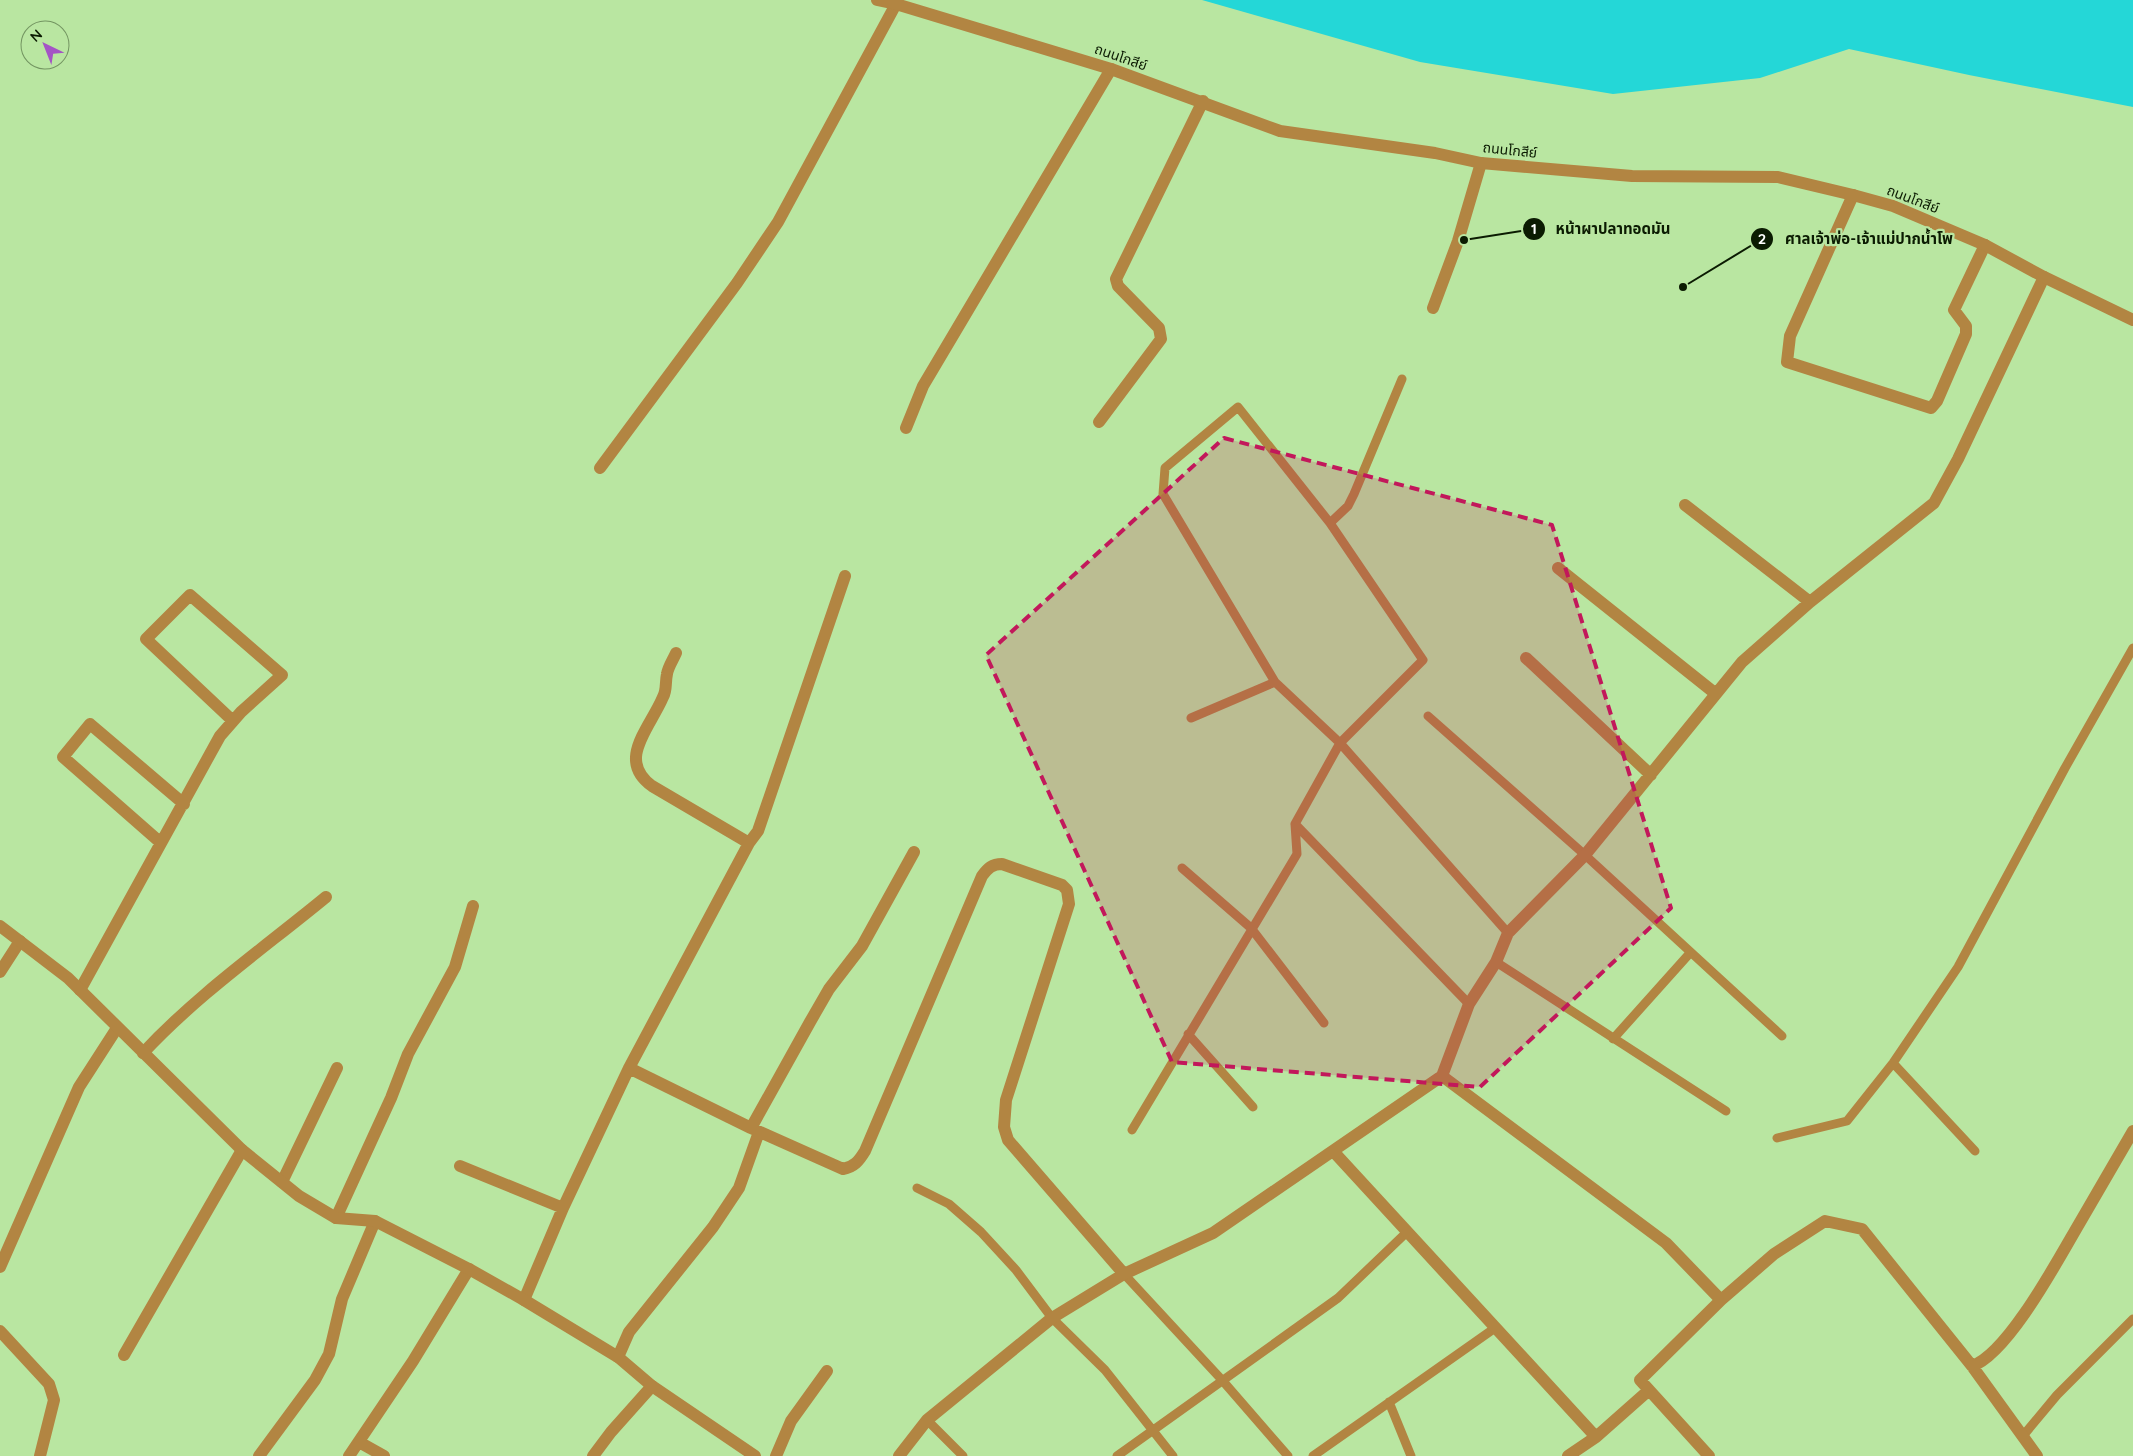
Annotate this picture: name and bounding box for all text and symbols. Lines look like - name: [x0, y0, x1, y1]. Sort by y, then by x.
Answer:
- north arrow: [20, 20, 70, 70]
- text: N: [26, 25, 46, 46]
- street label: ถนนโกสีย์: [1092, 40, 1150, 74]
- street label: ถนนโกสีย์: [1482, 138, 1538, 162]
- street label: ถนนโกสีย์: [1884, 181, 1942, 217]
- callout: หน้าผาปลาทอดมัน: [1521, 214, 1681, 244]
- text: 1: [1531, 219, 1537, 238]
- text: หน้าผาปลาทอดมัน: [1556, 219, 1670, 238]
- callout: ศาลเจ้าพ่อ-เจ้าแม่ปากน้ำโพ: [1750, 224, 1963, 254]
- text: ศาลเจ้าพ่อ-เจ้าแม่ปากน้ำโพ: [1785, 228, 1953, 248]
- text: 2: [1758, 229, 1766, 248]

